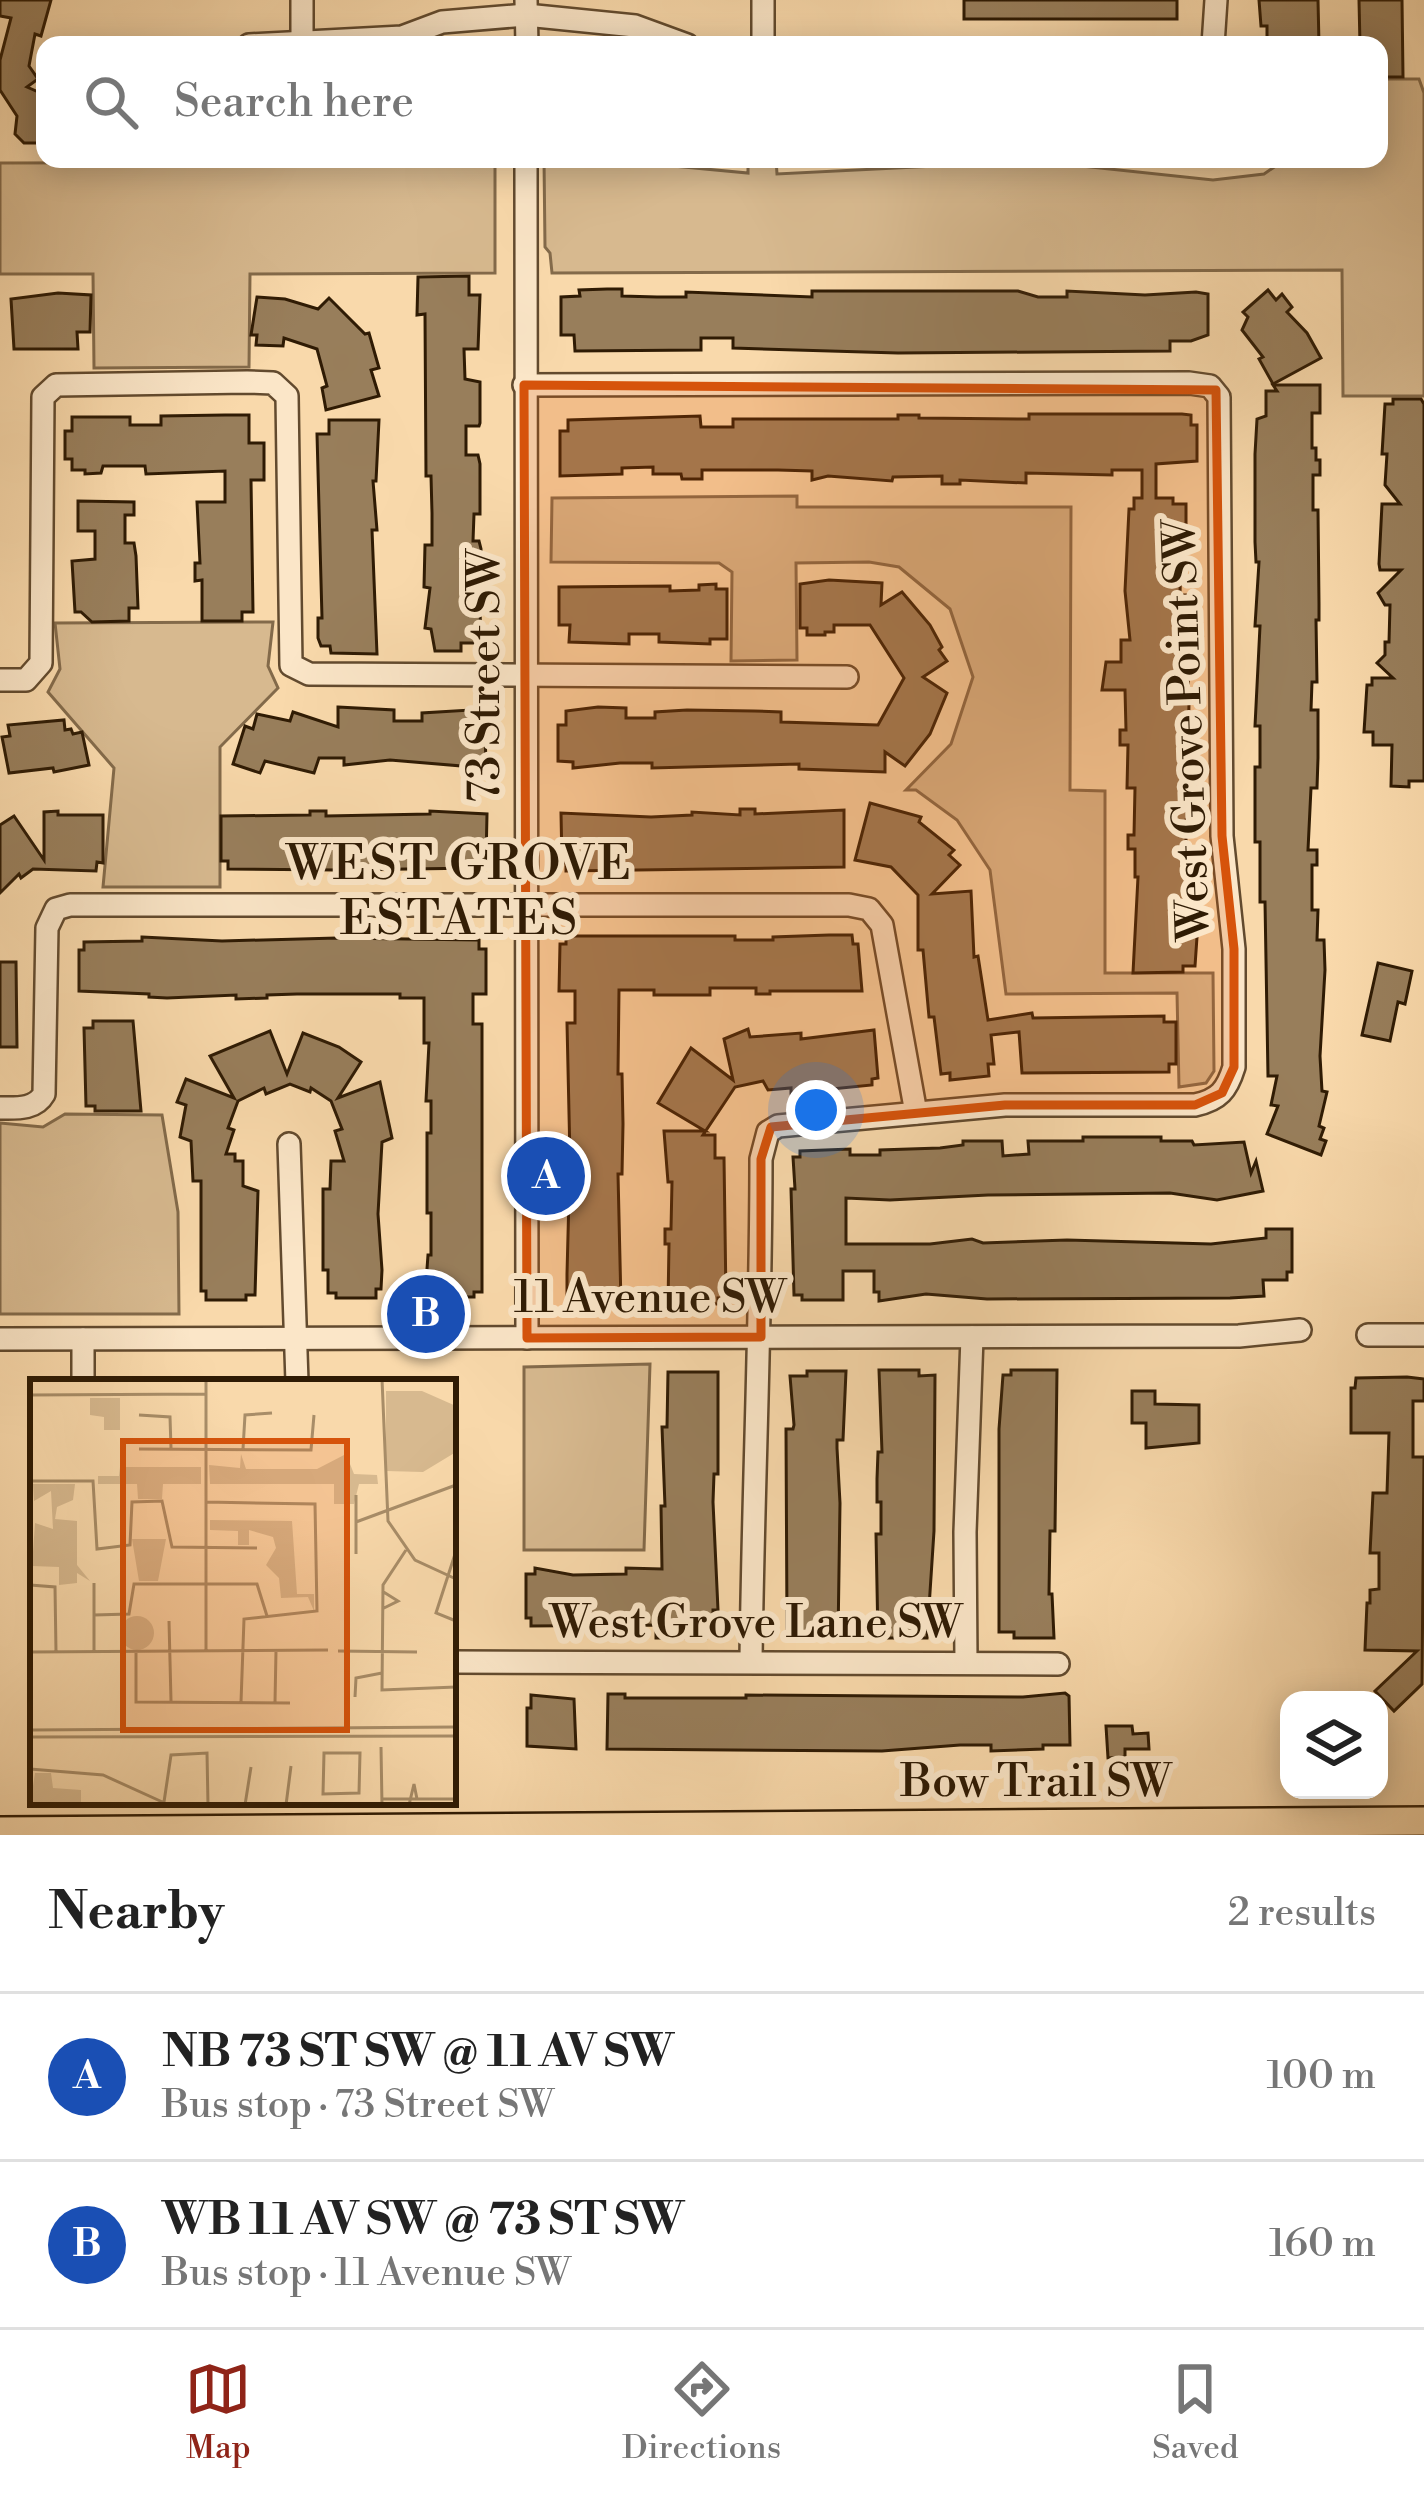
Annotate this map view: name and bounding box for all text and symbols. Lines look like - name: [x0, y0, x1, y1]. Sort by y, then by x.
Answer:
- search box: [36, 36, 1388, 168]
- icon: search: [78, 69, 144, 135]
- text: Search here: [174, 74, 414, 131]
- street label: West Grove Point SW: [1152, 517, 1224, 944]
- street label: 73 Street SW: [457, 548, 514, 803]
- district label: WEST GROVE ESTATES: [284, 835, 634, 950]
- your location: [786, 1080, 846, 1140]
- pin: A: [507, 1131, 585, 1221]
- pin: B: [387, 1269, 465, 1359]
- street label: 11 Avenue SW: [514, 1270, 788, 1327]
- inset map: [30, 1379, 456, 1805]
- street label: West Grove Lane SW: [547, 1595, 964, 1652]
- map controls: [1280, 1691, 1388, 1799]
- button: layers: [1280, 1691, 1388, 1799]
- street label: Bow Trail SW: [899, 1754, 1173, 1811]
- text: Nearby: [48, 1881, 224, 1945]
- text: 2 results: [1228, 1889, 1376, 1938]
- text: NB 73 ST SW @ 11 AV SW: [162, 2024, 674, 2081]
- text: A: [73, 2052, 101, 2101]
- text: 100 m: [1267, 2052, 1376, 2101]
- text: Bus stop · 73 Street SW: [162, 2081, 554, 2130]
- text: WB 11 AV SW @ 73 ST SW: [162, 2192, 684, 2249]
- text: B: [72, 2220, 102, 2269]
- text: 160 m: [1269, 2220, 1376, 2269]
- text: Bus stop · 11 Avenue SW: [162, 2249, 571, 2298]
- tab: Map: [185, 2356, 251, 2469]
- tab: Directions: [622, 2356, 781, 2469]
- tab: Saved: [1152, 2356, 1239, 2469]

